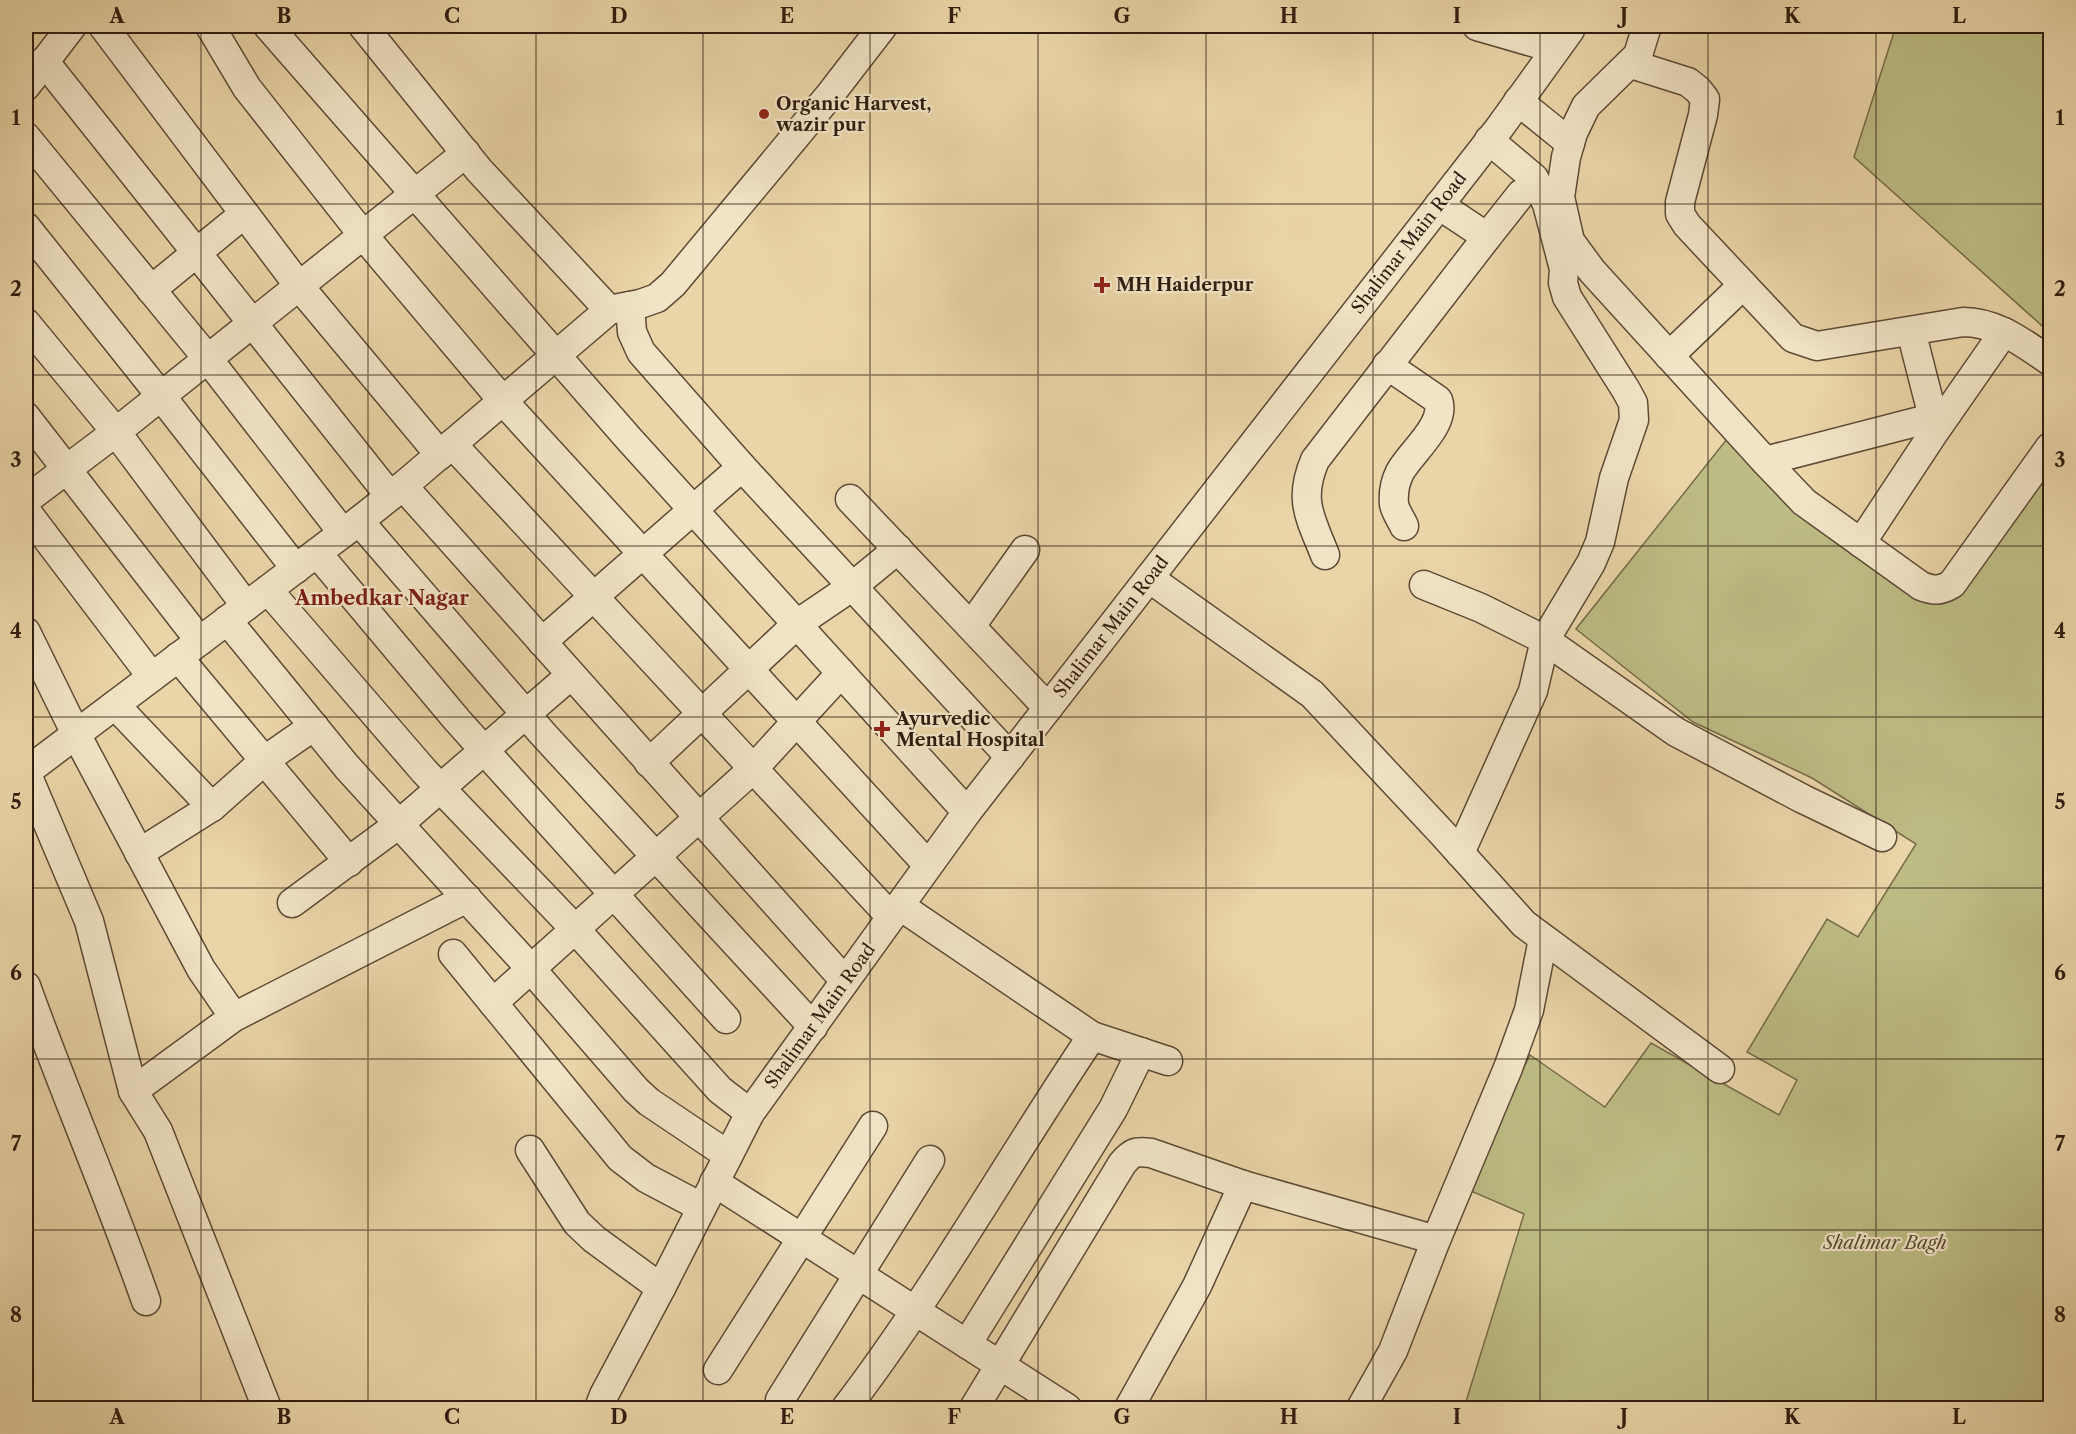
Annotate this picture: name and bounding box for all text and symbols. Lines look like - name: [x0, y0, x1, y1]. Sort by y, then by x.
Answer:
- text: A: [108, 4, 125, 28]
- text: B: [277, 4, 292, 28]
- text: C: [444, 4, 460, 28]
- text: D: [610, 4, 628, 28]
- text: E: [780, 4, 794, 28]
- text: F: [947, 4, 961, 28]
- text: G: [1114, 4, 1131, 28]
- text: H: [1280, 4, 1298, 28]
- text: I: [1453, 4, 1461, 28]
- text: J: [1616, 4, 1628, 28]
- text: K: [1784, 4, 1801, 28]
- text: L: [1952, 4, 1966, 28]
- place label: Organic Harvest, wazir pur: [775, 93, 931, 136]
- text: 1: [12, 106, 21, 130]
- text: 1: [2056, 106, 2065, 130]
- marker: Organic Harvest, wazir pur: [757, 107, 771, 121]
- street label: Shalimar Main Road: [1347, 168, 1471, 318]
- place label: MH Haiderpur: [1116, 274, 1254, 296]
- marker: MH Haiderpur: [1093, 276, 1111, 294]
- text: 2: [10, 277, 22, 301]
- text: 2: [2054, 277, 2066, 301]
- text: 3: [10, 448, 22, 472]
- text: 3: [2054, 448, 2066, 472]
- street label: Shalimar Main Road: [1049, 552, 1173, 702]
- district label: Ambedkar Nagar: [294, 586, 469, 610]
- text: 4: [10, 619, 22, 643]
- text: 4: [2054, 619, 2066, 643]
- place label: Ayurvedic Mental Hospital: [895, 708, 1045, 751]
- marker: Ayurvedic Mental Hospital: [873, 720, 891, 738]
- text: 5: [10, 790, 22, 814]
- text: 5: [2054, 790, 2066, 814]
- street label: Shalimar Main Road: [760, 939, 880, 1093]
- text: 6: [10, 961, 22, 985]
- text: 6: [2054, 961, 2066, 985]
- text: 7: [11, 1132, 22, 1156]
- text: 7: [2055, 1132, 2066, 1156]
- park label: Shalimar Bagh: [1822, 1232, 1947, 1254]
- text: 8: [10, 1303, 22, 1327]
- text: 8: [2054, 1303, 2066, 1327]
- text: A: [108, 1405, 125, 1429]
- text: B: [277, 1405, 292, 1429]
- text: C: [444, 1405, 460, 1429]
- text: D: [610, 1405, 628, 1429]
- text: E: [780, 1405, 794, 1429]
- text: F: [947, 1405, 961, 1429]
- text: G: [1114, 1405, 1131, 1429]
- text: H: [1280, 1405, 1298, 1429]
- text: I: [1453, 1405, 1461, 1429]
- text: J: [1616, 1405, 1628, 1429]
- text: K: [1784, 1405, 1801, 1429]
- text: L: [1952, 1405, 1966, 1429]

